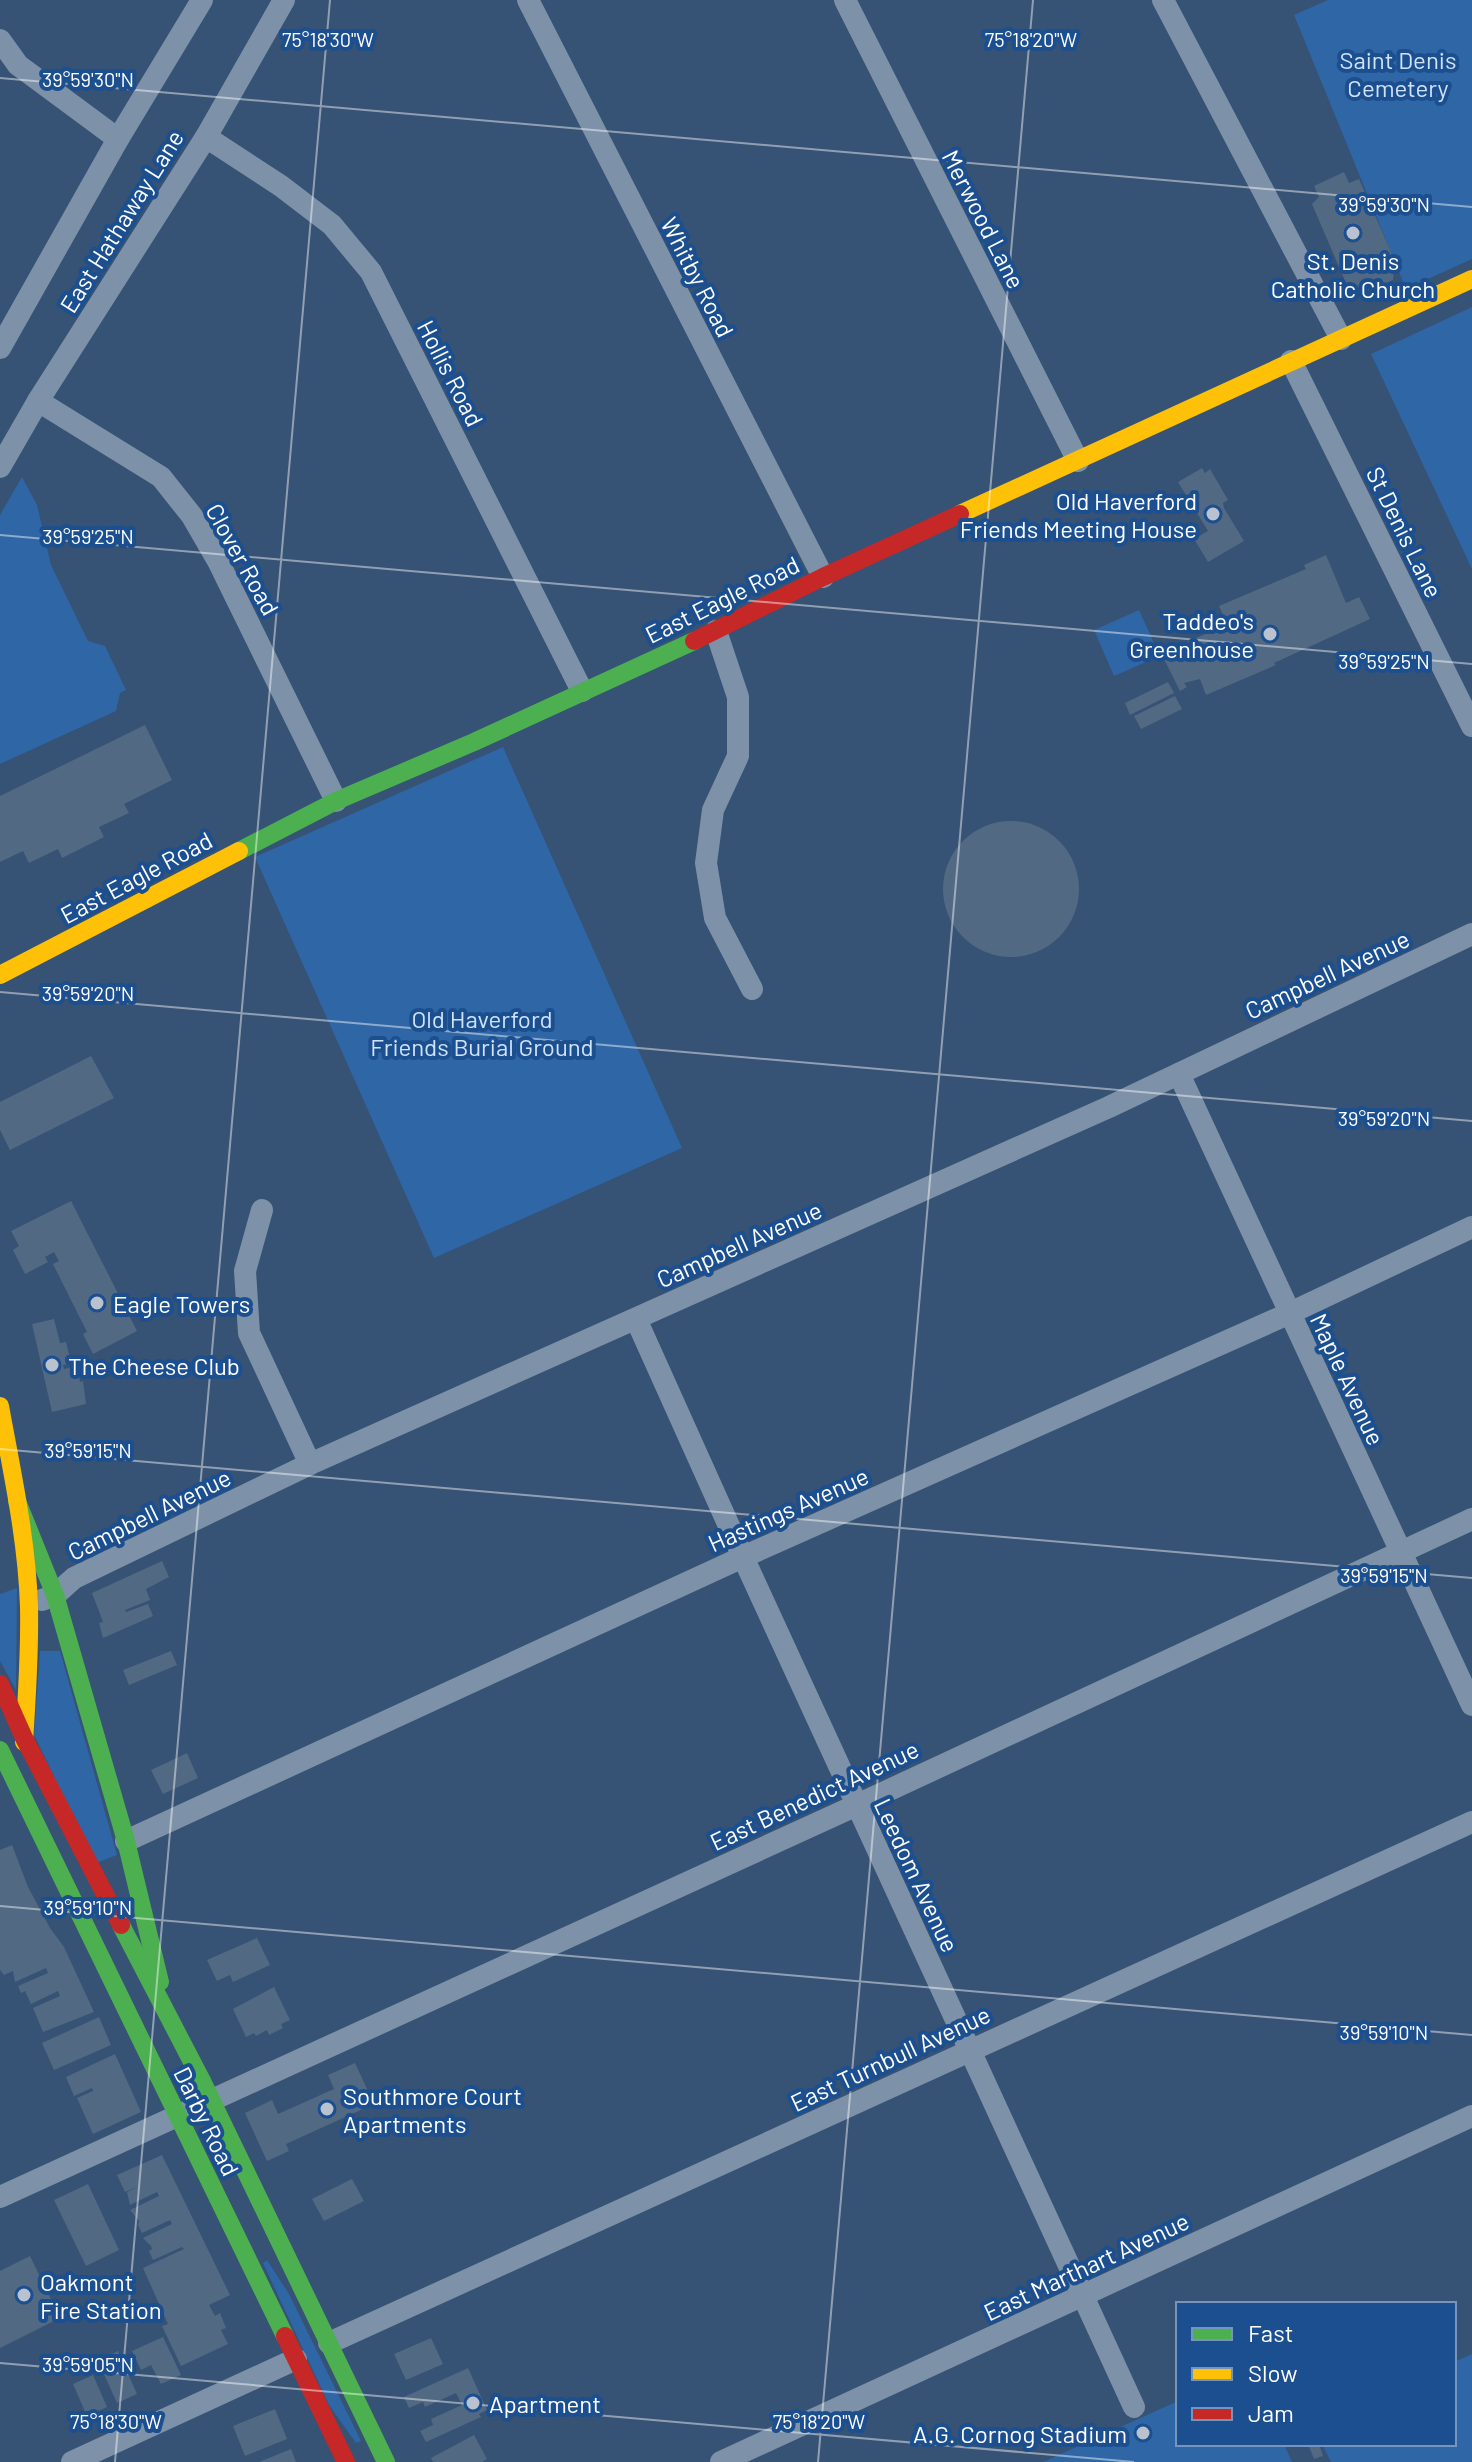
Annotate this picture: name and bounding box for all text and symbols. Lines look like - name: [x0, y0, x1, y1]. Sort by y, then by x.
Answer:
- text: 75°18'30"W: [282, 27, 374, 51]
- text: 75°18'20"W: [985, 27, 1078, 51]
- park label: Saint Denis Cemetery: [1339, 45, 1457, 102]
- text: 39°59'30"N: [42, 67, 134, 91]
- street label: East Hathaway Lane: [53, 124, 189, 318]
- street label: Merwood Lane: [937, 145, 1031, 293]
- text: 39°59'30"N: [1338, 192, 1430, 216]
- street label: Whitby Road: [655, 212, 741, 342]
- marker: St. Denis Catholic Church: [1344, 224, 1362, 242]
- place label: St. Denis Catholic Church: [1271, 246, 1435, 303]
- street label: Hollis Road: [412, 315, 490, 431]
- street label: St Denis Lane: [1361, 462, 1449, 602]
- place label: Old Haverford Friends Meeting House: [960, 486, 1197, 543]
- street label: Clover Road: [200, 498, 286, 620]
- marker: Old Haverford Friends Meeting House: [1204, 505, 1222, 523]
- text: 39°59'25"N: [42, 524, 134, 548]
- street label: East Eagle Road: [640, 549, 804, 649]
- place label: Taddeo's Greenhouse: [1129, 606, 1254, 663]
- marker: Taddeo's Greenhouse: [1261, 625, 1279, 643]
- text: 39°59'25"N: [1338, 649, 1430, 673]
- street label: East Eagle Road: [55, 825, 217, 929]
- street label: Campbell Avenue: [1240, 923, 1414, 1025]
- text: 39°59'20"N: [42, 981, 134, 1005]
- park label: Old Haverford Friends Burial Ground: [370, 1004, 594, 1061]
- text: 39°59'20"N: [1338, 1106, 1430, 1130]
- street label: Campbell Avenue: [652, 1195, 826, 1293]
- place label: Eagle Towers: [113, 1289, 250, 1318]
- marker: Eagle Towers: [88, 1294, 106, 1312]
- street label: Maple Avenue: [1305, 1308, 1391, 1450]
- place label: The Cheese Club: [68, 1351, 240, 1380]
- marker: The Cheese Club: [43, 1356, 61, 1374]
- text: 39°59'15"N: [44, 1438, 132, 1462]
- street label: Hastings Avenue: [703, 1461, 873, 1557]
- street label: Campbell Avenue: [63, 1462, 235, 1566]
- text: 39°59'15"N: [1340, 1563, 1428, 1587]
- street label: East Benedict Avenue: [705, 1734, 923, 1856]
- street label: Leedom Avenue: [869, 1793, 965, 1957]
- text: 39°59'10"N: [44, 1895, 132, 1919]
- street label: East Turnbull Avenue: [786, 1999, 994, 2117]
- text: 39°59'10"N: [1340, 2020, 1428, 2044]
- street label: Darby Road: [168, 2062, 246, 2180]
- place label: Southmore Court Apartments: [343, 2081, 522, 2138]
- marker: Southmore Court Apartments: [318, 2100, 336, 2118]
- street label: East Marthart Avenue: [979, 2206, 1193, 2326]
- place label: Oakmont Fire Station: [40, 2267, 162, 2324]
- marker: Oakmont Fire Station: [15, 2286, 33, 2304]
- legend: [1176, 2302, 1456, 2446]
- text: Fast: [1248, 2318, 1293, 2347]
- text: 39°59'05"N: [42, 2352, 134, 2376]
- text: Slow: [1248, 2358, 1297, 2387]
- place label: Apartment: [489, 2389, 601, 2418]
- marker: Apartment: [464, 2394, 482, 2412]
- text: Jam: [1248, 2398, 1294, 2427]
- text: 75°18'30"W: [70, 2409, 162, 2433]
- text: 75°18'20"W: [773, 2409, 866, 2433]
- place label: A.G. Cornog Stadium: [913, 2419, 1127, 2448]
- marker: A.G. Cornog Stadium: [1134, 2424, 1152, 2442]

